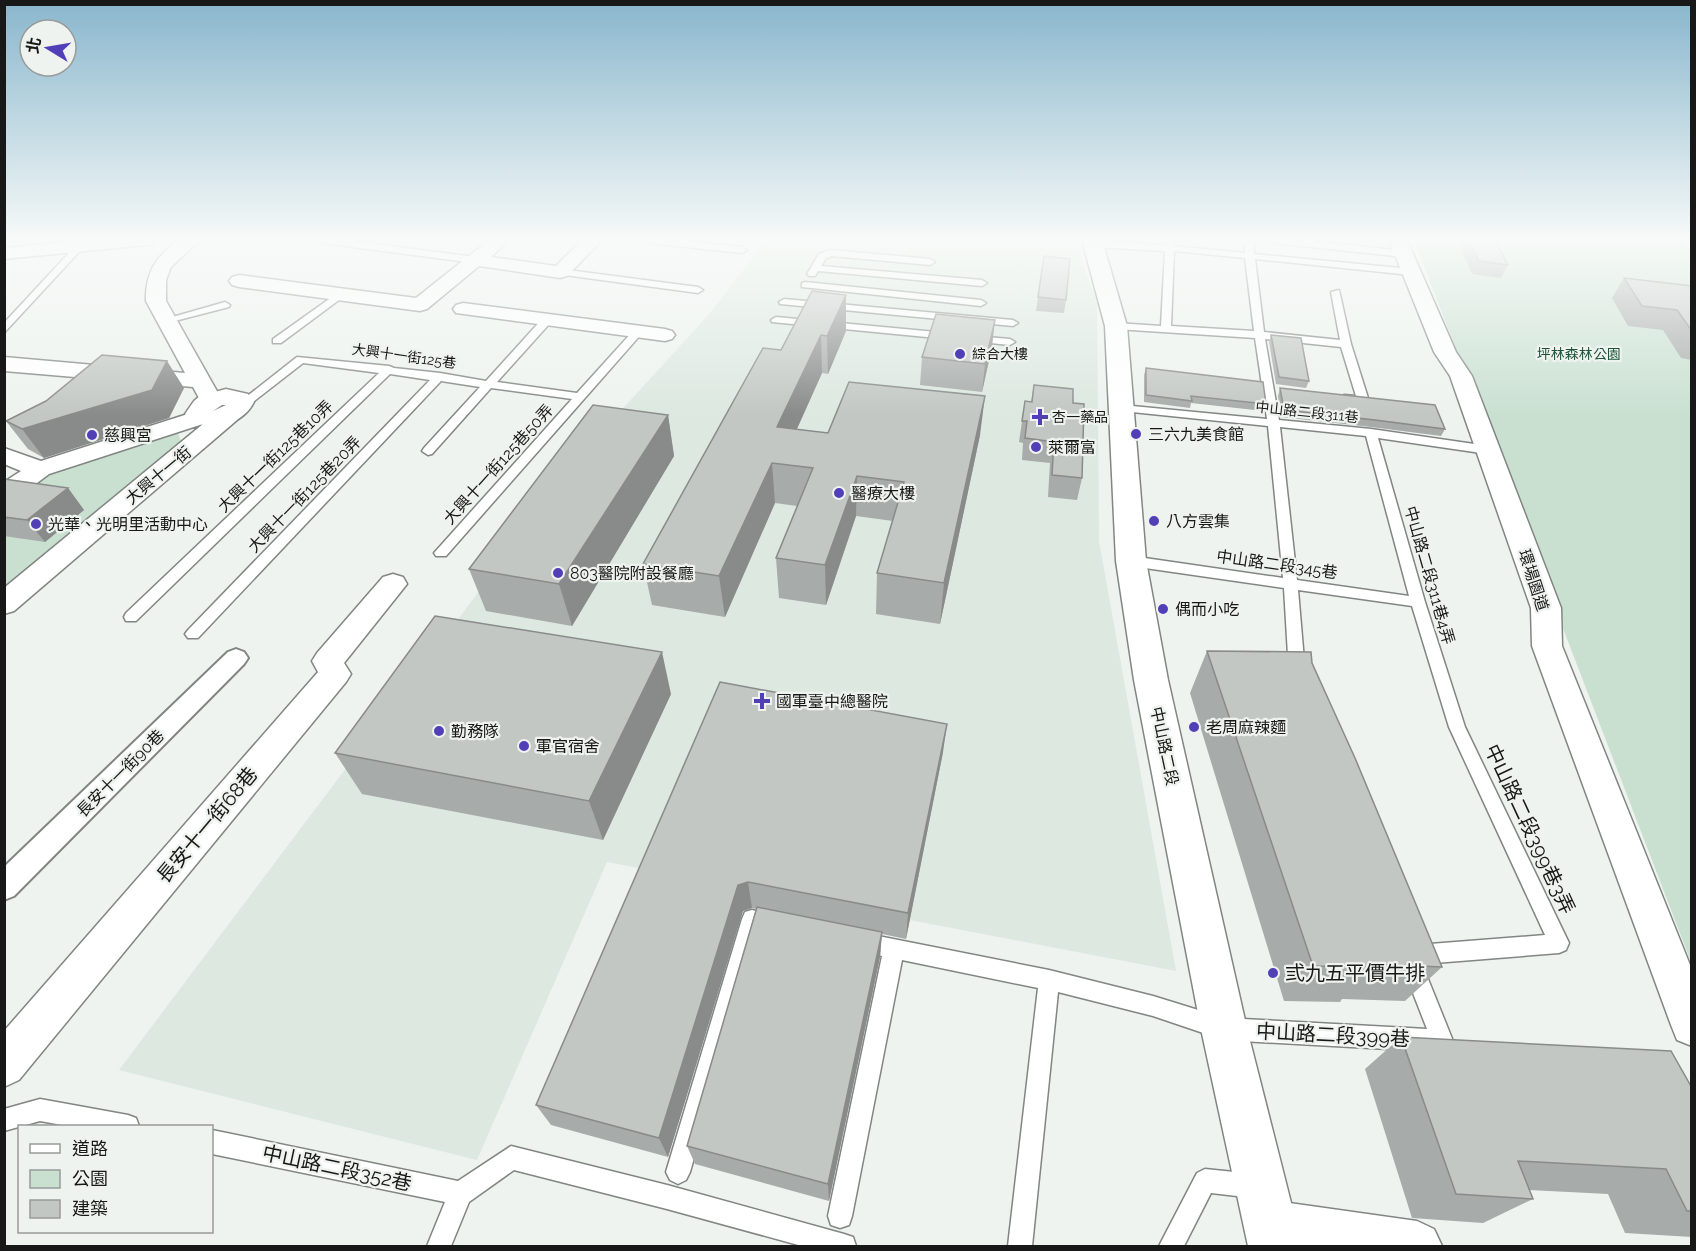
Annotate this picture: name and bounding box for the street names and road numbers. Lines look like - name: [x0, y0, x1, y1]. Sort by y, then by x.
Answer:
- street label: 大興十一街125巷: [351, 341, 457, 371]
- street label: 大興十一街125巷10弄: [214, 397, 337, 516]
- street label: 中山路二段311巷: [1255, 399, 1359, 425]
- street label: 大興十一街125巷50弄: [440, 401, 557, 528]
- street label: 大興十一街125巷20弄: [244, 432, 365, 556]
- street label: 大興十一街: [122, 442, 195, 508]
- street label: 中山路二段311巷4弄: [1401, 504, 1458, 646]
- street label: 中山路二段345巷: [1215, 547, 1339, 582]
- street label: 環場園道: [1515, 547, 1552, 614]
- street label: 中山路二段: [1147, 705, 1182, 787]
- street label: 長安十一街90巷: [73, 726, 168, 821]
- street label: 中山路二段399巷3弄: [1480, 740, 1580, 918]
- street label: 長安十一街68巷: [152, 762, 262, 888]
- street label: 中山路二段399巷: [1255, 1019, 1411, 1051]
- street label: 中山路二段352巷: [260, 1140, 414, 1196]

